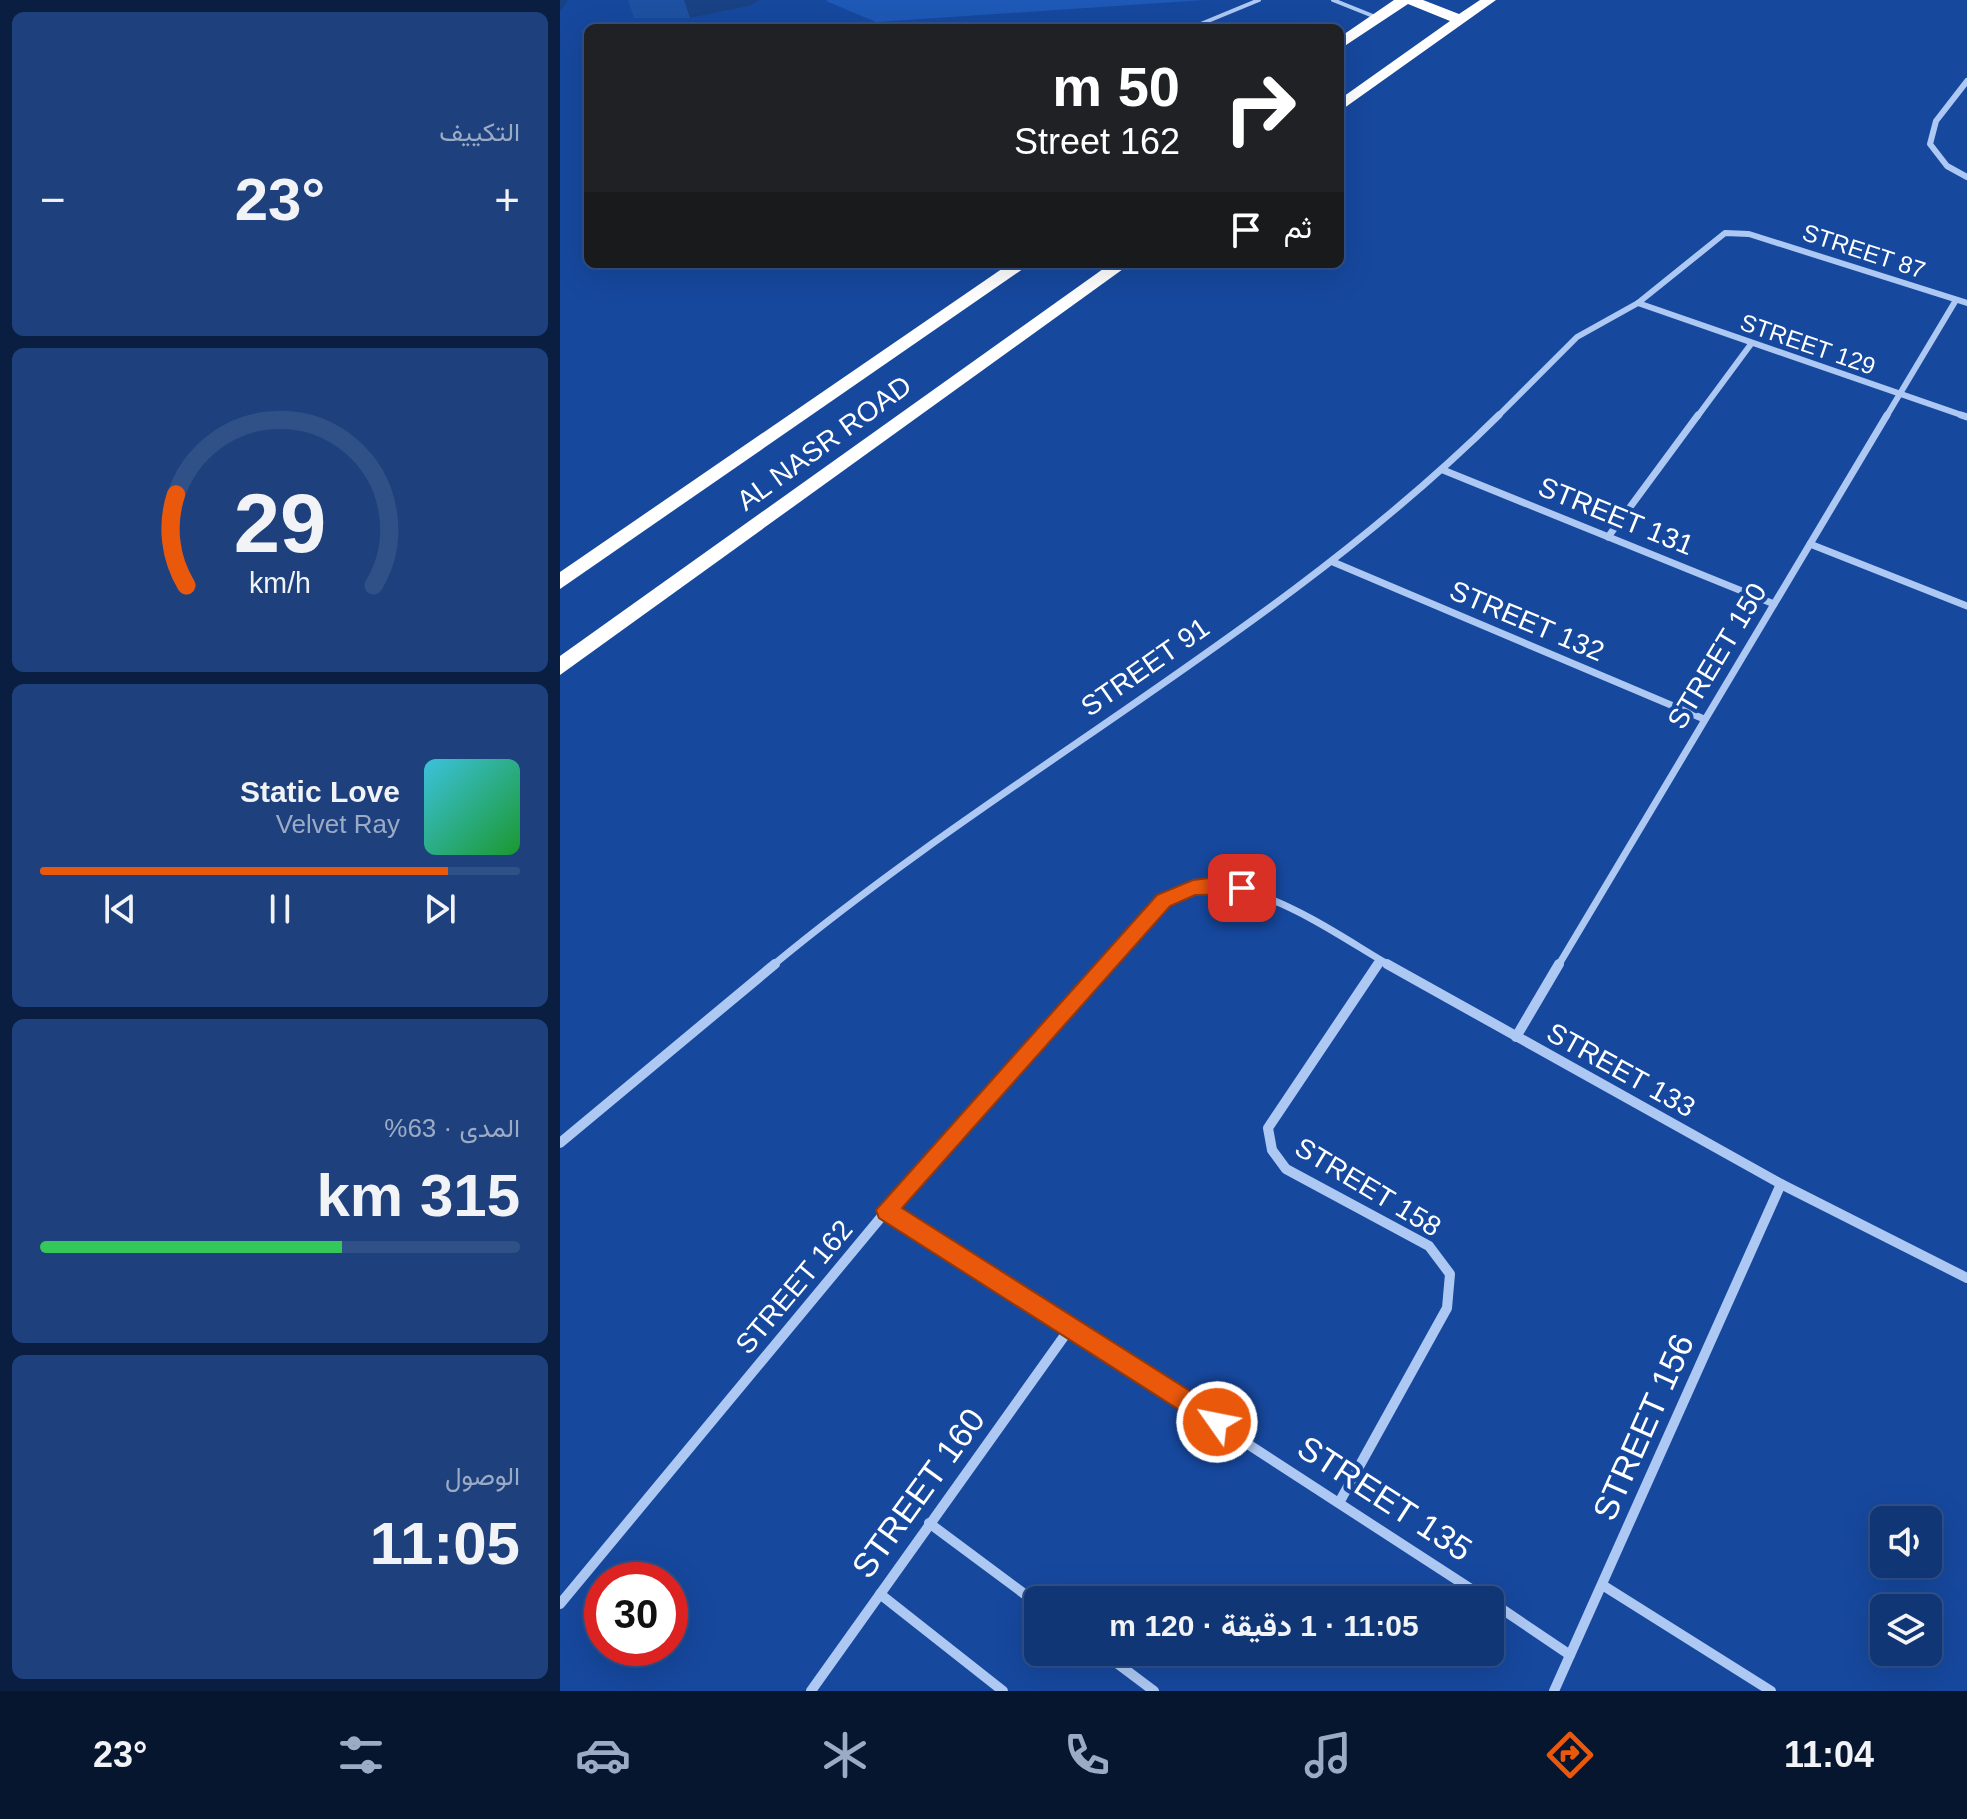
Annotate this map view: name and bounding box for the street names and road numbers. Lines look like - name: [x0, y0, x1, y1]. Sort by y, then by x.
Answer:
- street label: STREET 87: [1799, 218, 1929, 284]
- street label: STREET 129: [1737, 308, 1879, 380]
- street label: AL NASR ROAD: [731, 369, 917, 517]
- street label: STREET 131: [1534, 471, 1698, 561]
- street label: STREET 132: [1445, 575, 1609, 667]
- street label: STREET 150: [1661, 578, 1773, 734]
- street label: STREET 91: [1075, 612, 1215, 722]
- street label: STREET 133: [1542, 1017, 1700, 1123]
- street label: STREET 158: [1290, 1131, 1446, 1243]
- street label: STREET 162: [729, 1214, 859, 1360]
- street label: STREET 156: [1585, 1328, 1701, 1526]
- street label: STREET 160: [844, 1401, 992, 1585]
- street label: STREET 135: [1291, 1428, 1479, 1568]

